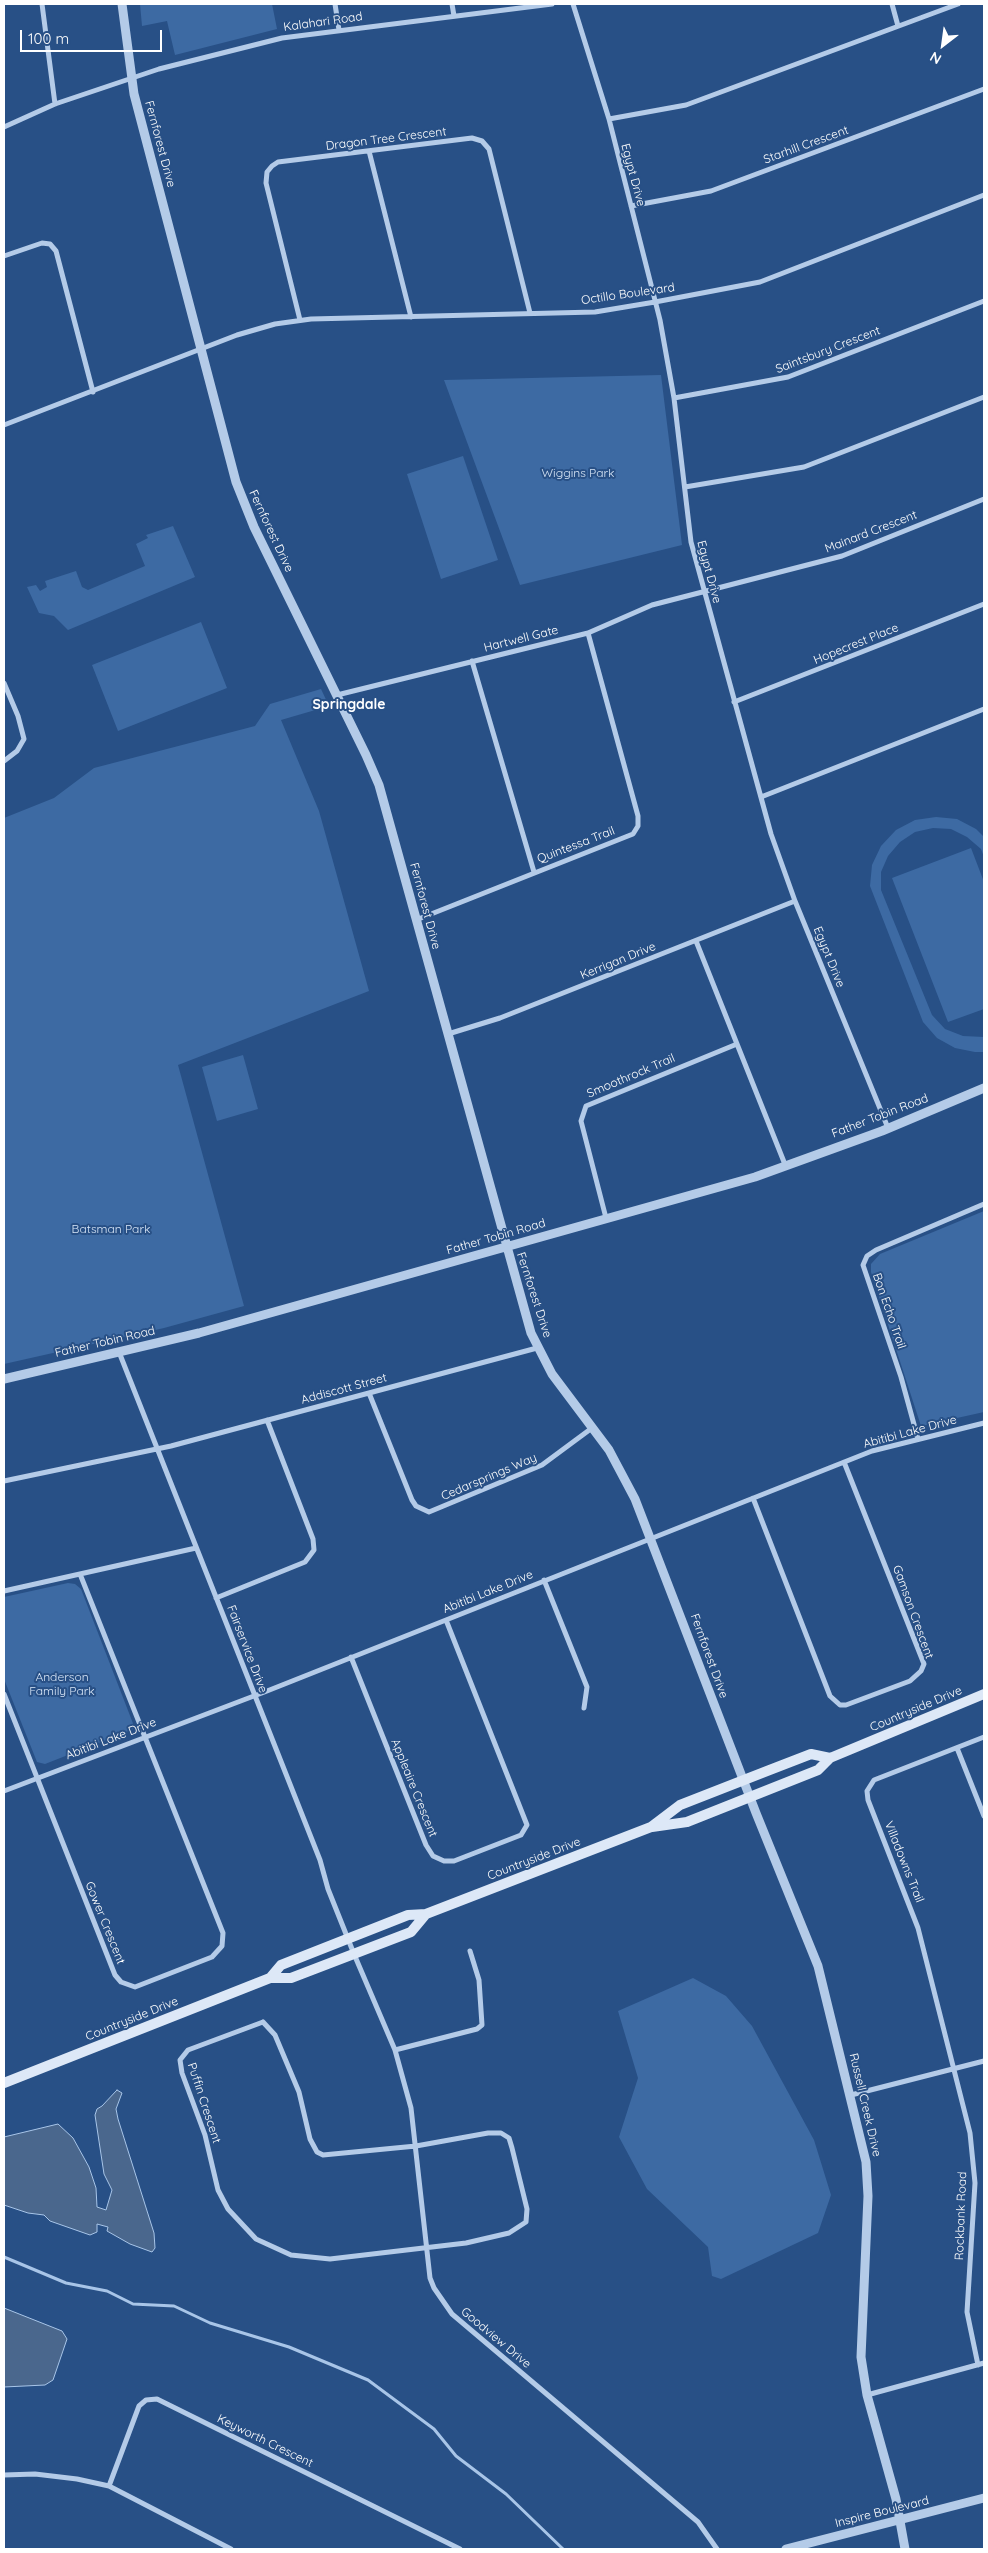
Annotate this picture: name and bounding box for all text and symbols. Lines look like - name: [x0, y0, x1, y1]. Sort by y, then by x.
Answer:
- street label: Kalahari Road: [283, 9, 363, 35]
- scale bar: [22, 20, 165, 52]
- north arrow: [918, 20, 968, 70]
- text: 100 m: [28, 29, 69, 48]
- text: N: [927, 48, 944, 68]
- street label: Fernforest Drive: [142, 99, 178, 189]
- street label: Starhill Crescent: [761, 123, 851, 167]
- street label: Dragon Tree Crescent: [325, 124, 447, 154]
- street label: Egypt Drive: [618, 142, 648, 208]
- street label: Octillo Boulevard: [580, 280, 676, 308]
- street label: Saintsbury Crescent: [774, 323, 882, 377]
- park label: Wiggins Park: [542, 466, 614, 480]
- street label: Fernforest Drive: [246, 488, 296, 574]
- street label: Mainard Crescent: [823, 508, 919, 556]
- street label: Egypt Drive: [694, 539, 724, 605]
- street label: Hopecrest Place: [811, 620, 901, 668]
- street label: Hartwell Gate: [482, 623, 560, 655]
- district label: Springdale: [312, 697, 386, 713]
- street label: Quintessa Trail: [535, 824, 617, 866]
- street label: Fernforest Drive: [407, 861, 443, 951]
- street label: Egypt Drive: [810, 924, 848, 990]
- street label: Kerrigan Drive: [578, 939, 658, 983]
- street label: Smoothrock Trail: [585, 1051, 677, 1101]
- street label: Father Tobin Road: [830, 1091, 930, 1141]
- street label: Father Tobin Road: [445, 1216, 547, 1258]
- park label: Batsman Park: [72, 1222, 150, 1236]
- street label: Fernforest Drive: [513, 1250, 555, 1340]
- street label: Bon Echo Trail: [869, 1271, 909, 1351]
- street label: Father Tobin Road: [54, 1323, 156, 1361]
- street label: Addiscott Street: [300, 1371, 388, 1407]
- street label: Abitibi Lake Drive: [862, 1413, 958, 1451]
- street label: Cedarsprings Way: [439, 1450, 539, 1504]
- street label: Gamson Crescent: [889, 1563, 937, 1661]
- street label: Abitibi Lake Drive: [441, 1567, 535, 1617]
- street label: Fairservice Drive: [224, 1603, 270, 1695]
- street label: Fernforest Drive: [687, 1612, 731, 1700]
- park label: Anderson Family Park: [29, 1670, 95, 1698]
- street label: Countryside Drive: [868, 1683, 964, 1735]
- street label: Abitibi Lake Drive: [64, 1715, 158, 1763]
- street label: Appleaire Crescent: [388, 1737, 440, 1839]
- street label: Villadowns Trail: [881, 1819, 927, 1905]
- street label: Countryside Drive: [485, 1835, 583, 1883]
- street label: Gower Crescent: [82, 1880, 128, 1966]
- street label: Countryside Drive: [84, 1994, 180, 2044]
- street label: Russell Creek Drive: [846, 2052, 884, 2158]
- street label: Puffin Crescent: [184, 2061, 224, 2145]
- street label: Rockbank Road: [952, 2171, 970, 2261]
- street label: Goodview Drive: [458, 2305, 534, 2371]
- street label: Keyworth Crescent: [215, 2412, 315, 2470]
- street label: Inspire Boulevard: [834, 2493, 930, 2531]

